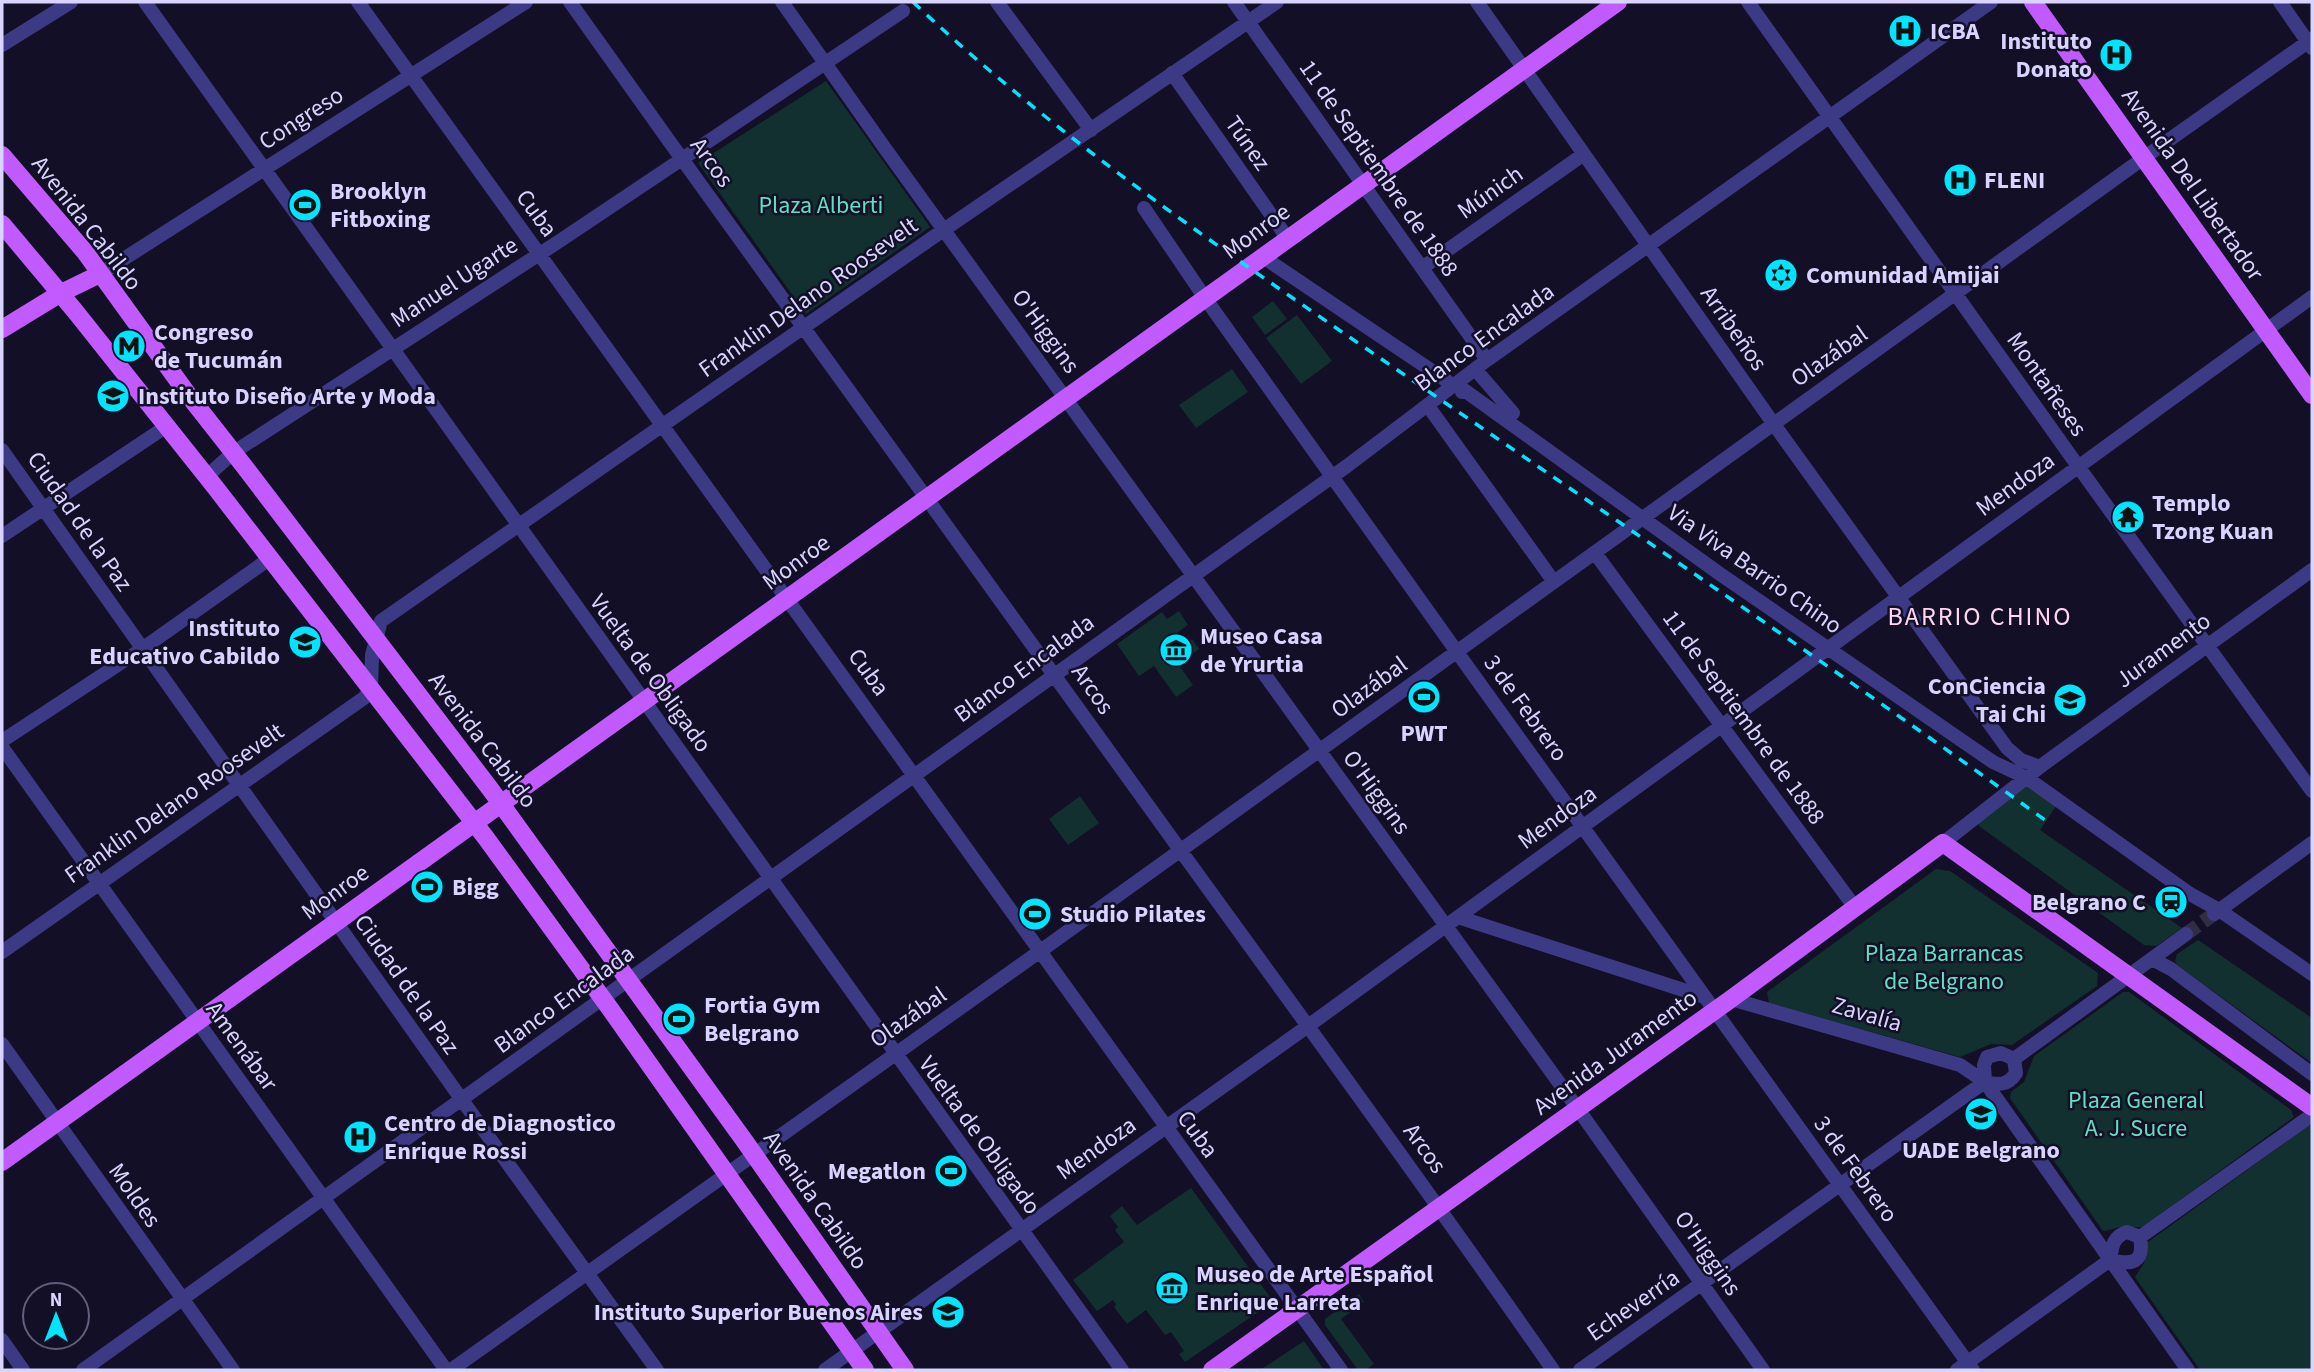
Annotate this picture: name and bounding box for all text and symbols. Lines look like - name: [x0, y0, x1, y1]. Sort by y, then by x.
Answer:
- hospital icon: ICBA: [1886, 12, 1924, 50]
- place label: ICBA: [1930, 14, 1980, 49]
- place label: Instituto Donato: [2000, 24, 2092, 87]
- hospital icon: Instituto Donato: [2097, 36, 2135, 74]
- street label: 11 de Septiembre de 1888: [1290, 53, 1467, 284]
- street label: Congreso: [252, 78, 351, 159]
- street label: Avenida Del Libertador: [2113, 81, 2273, 288]
- street label: Túnez: [1216, 109, 1279, 178]
- street label: Arcos: [681, 130, 742, 195]
- street label: Avenida Cabildo: [23, 148, 150, 298]
- street label: Múnich: [1450, 157, 1530, 228]
- hospital icon: FLENI: [1941, 161, 1979, 199]
- place label: FLENI: [1984, 163, 2045, 198]
- place label: Brooklyn Fitboxing: [330, 174, 431, 237]
- street label: Cuba: [507, 182, 566, 244]
- sports icon: Brooklyn Fitboxing: [286, 186, 324, 224]
- park label: Plaza Alberti: [758, 188, 884, 223]
- street label: Monroe: [1215, 195, 1298, 268]
- street label: Franklin Delano Roosevelt: [691, 208, 925, 387]
- street label: Manuel Ugarte: [384, 228, 525, 337]
- synagogue icon: Comunidad Amijai: [1762, 256, 1800, 294]
- place label: Comunidad Amijai: [1806, 258, 2000, 293]
- street label: Blanco Encalada: [1407, 274, 1562, 400]
- street label: Arribeños: [1691, 279, 1776, 378]
- street label: O'Higgins: [1003, 282, 1088, 381]
- place label: Congreso de Tucumán: [154, 315, 283, 378]
- street label: Olazábal: [1784, 317, 1875, 396]
- street label: Montañeses: [1998, 325, 2095, 444]
- metro station icon: Congreso de Tucumán: [110, 327, 148, 365]
- school or university icon: Instituto Diseño Arte y Moda: [94, 377, 132, 415]
- place label: Instituto Diseño Arte y Moda: [138, 379, 436, 414]
- street label: Ciudad de la Paz: [18, 444, 141, 599]
- street label: Mendoza: [1968, 444, 2062, 525]
- place label: Templo Tzong Kuan: [2152, 486, 2274, 549]
- street label: Via Viva Barrio Chino: [1660, 496, 1849, 643]
- temple icon: Templo Tzong Kuan: [2109, 498, 2147, 536]
- street label: Monroe: [755, 526, 838, 599]
- street label: Vuelta de Obligado: [581, 587, 720, 760]
- district label: BARRIO CHINO: [1887, 598, 2073, 635]
- street label: 11 de Septiembre de 1888: [1654, 603, 1834, 832]
- street label: Juramento: [2108, 604, 2218, 697]
- street label: Blanco Encalada: [947, 605, 1102, 731]
- place label: Instituto Educativo Cabildo: [89, 611, 280, 674]
- place label: Museo Casa de Yrurtia: [1200, 619, 1323, 682]
- school or university icon: Instituto Educativo Cabildo: [286, 623, 324, 661]
- museum icon: Museo Casa de Yrurtia: [1157, 631, 1195, 669]
- street label: Cuba: [839, 641, 898, 703]
- street label: Olazábal: [1324, 648, 1415, 727]
- street label: 3 de Febrero: [1475, 648, 1576, 769]
- street label: Arcos: [1063, 657, 1123, 722]
- street label: Avenida Cabildo: [420, 665, 545, 816]
- place label: ConCiencia Tai Chi: [1928, 669, 2046, 732]
- sports icon: PWT: [1405, 678, 1443, 716]
- school or university icon: ConCiencia Tai Chi: [2051, 681, 2089, 719]
- street label: Franklin Delano Roosevelt: [57, 714, 291, 893]
- place label: PWT: [1400, 716, 1448, 751]
- street label: O'Higgins: [1334, 743, 1419, 842]
- street label: Mendoza: [1510, 777, 1604, 858]
- street label: Monroe: [294, 856, 377, 929]
- sports icon: Bigg: [408, 868, 446, 906]
- place label: Bigg: [452, 870, 499, 905]
- station icon: Belgrano C: [2152, 883, 2190, 921]
- place label: Belgrano C: [2032, 885, 2146, 920]
- sports icon: Studio Pilates: [1016, 895, 1054, 933]
- place label: Studio Pilates: [1060, 897, 1206, 932]
- street label: Ciudad de la Paz: [345, 907, 468, 1062]
- street label: Blanco Encalada: [487, 936, 642, 1062]
- park label: Plaza Barrancas de Belgrano: [1865, 936, 2023, 999]
- street label: Olazábal: [863, 978, 954, 1057]
- street label: Avenida Juramento: [1526, 981, 1705, 1124]
- place label: Fortia Gym Belgrano: [704, 988, 821, 1051]
- street label: Zavalía: [1828, 988, 1906, 1041]
- street label: Amenábar: [197, 994, 287, 1099]
- sports icon: Fortia Gym Belgrano: [660, 1000, 698, 1038]
- street label: Vuelta de Obligado: [910, 1049, 1049, 1222]
- park label: Plaza General A. J. Sucre: [2068, 1083, 2204, 1146]
- school or university icon: UADE Belgrano: [1962, 1095, 2000, 1133]
- street label: Cuba: [1168, 1103, 1227, 1165]
- place label: Centro de Diagnostico Enrique Rossi: [384, 1106, 616, 1169]
- street label: Mendoza: [1049, 1108, 1143, 1189]
- street label: 3 de Febrero: [1805, 1109, 1906, 1230]
- street label: Arcos: [1394, 1116, 1455, 1181]
- hospital icon: Centro de Diagnostico Enrique Rossi: [341, 1118, 379, 1156]
- street label: Avenida Cabildo: [755, 1124, 877, 1277]
- place label: UADE Belgrano: [1902, 1133, 2060, 1168]
- sports icon: Megatlon: [932, 1152, 970, 1190]
- place label: Megatlon: [828, 1154, 926, 1189]
- street label: Moldes: [100, 1156, 170, 1235]
- street label: O'Higgins: [1666, 1204, 1750, 1303]
- place label: Museo de Arte Español Enrique Larreta: [1196, 1257, 1433, 1320]
- street label: Echeverría: [1580, 1261, 1687, 1350]
- museum icon: Museo de Arte Español Enrique Larreta: [1153, 1269, 1191, 1307]
- north arrow: [21, 1281, 91, 1351]
- text: N: [50, 1287, 62, 1314]
- school or university icon: Instituto Superior Buenos Aires: [929, 1293, 967, 1331]
- place label: Instituto Superior Buenos Aires: [594, 1295, 923, 1330]

